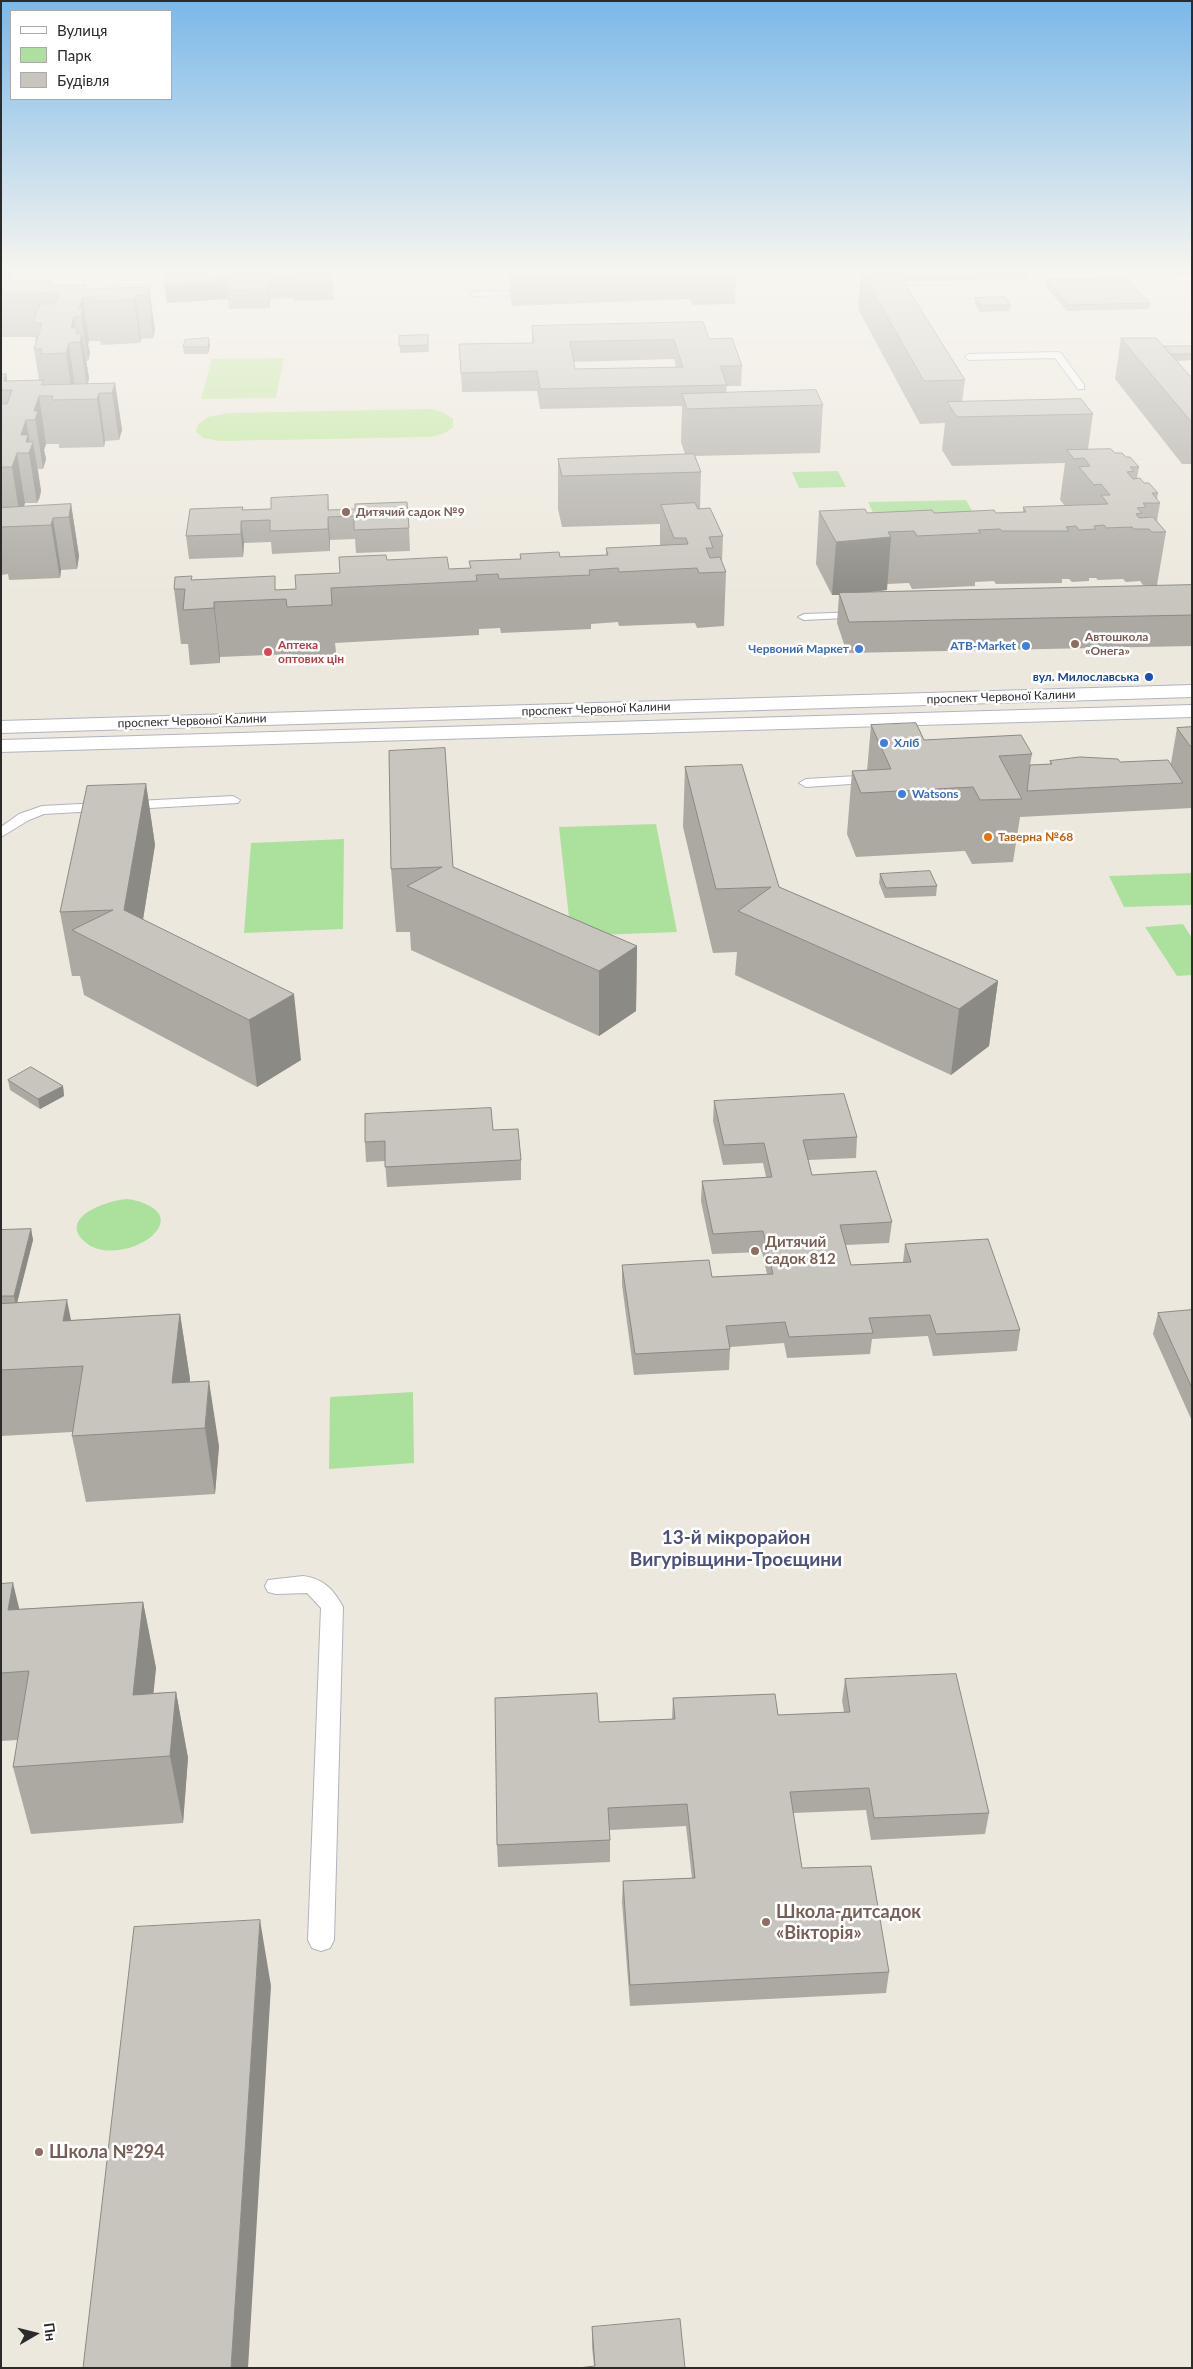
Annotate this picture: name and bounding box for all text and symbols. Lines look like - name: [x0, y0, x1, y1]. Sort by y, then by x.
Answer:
- legend: [10, 10, 172, 100]
- text: Вулиця: [57, 21, 107, 39]
- text: Парк: [57, 46, 91, 64]
- text: Будівля: [57, 71, 109, 89]
- place label: Дитячий садок №9: [356, 505, 465, 519]
- marker: Дитячий садок №9: [340, 506, 352, 518]
- place label: Автошкола «Онега»: [1085, 630, 1148, 658]
- place label: Аптека оптових цін: [278, 638, 344, 666]
- marker: Автошкола «Онега»: [1069, 638, 1081, 650]
- place label: ATB-Market: [950, 639, 1016, 653]
- marker: ATB-Market: [1020, 640, 1032, 652]
- place label: Червоний Маркет: [748, 642, 849, 656]
- marker: Червоний Маркет: [853, 643, 865, 655]
- marker: Аптека оптових цін: [262, 646, 274, 658]
- place label: вул. Милославська: [1033, 670, 1139, 684]
- marker: вул. Милославська: [1143, 671, 1155, 683]
- street label: проспект Червоної Калини: [926, 687, 1076, 707]
- street label: проспект Червоної Калини: [521, 699, 671, 719]
- street label: проспект Червоної Калини: [117, 711, 267, 731]
- place label: Хліб: [894, 736, 919, 750]
- marker: Хліб: [878, 737, 890, 749]
- place label: Watsons: [912, 787, 959, 801]
- marker: Watsons: [896, 788, 908, 800]
- place label: Таверна №68: [998, 830, 1073, 844]
- marker: Таверна №68: [982, 831, 994, 843]
- place label: Дитячий садок 812: [765, 1233, 836, 1268]
- marker: Дитячий садок 812: [749, 1245, 761, 1257]
- district label: 13-й мікрорайон Вигурівщини-Троєщини: [630, 1527, 842, 1571]
- place label: Школа-дитсадок «Вікторія»: [776, 1901, 921, 1944]
- marker: Школа-дитсадок «Вікторія»: [760, 1916, 772, 1928]
- place label: Школа №294: [49, 2141, 165, 2163]
- marker: Школа №294: [33, 2146, 45, 2158]
- north arrow: [10, 2309, 60, 2359]
- text: Пн: [41, 2322, 60, 2342]

